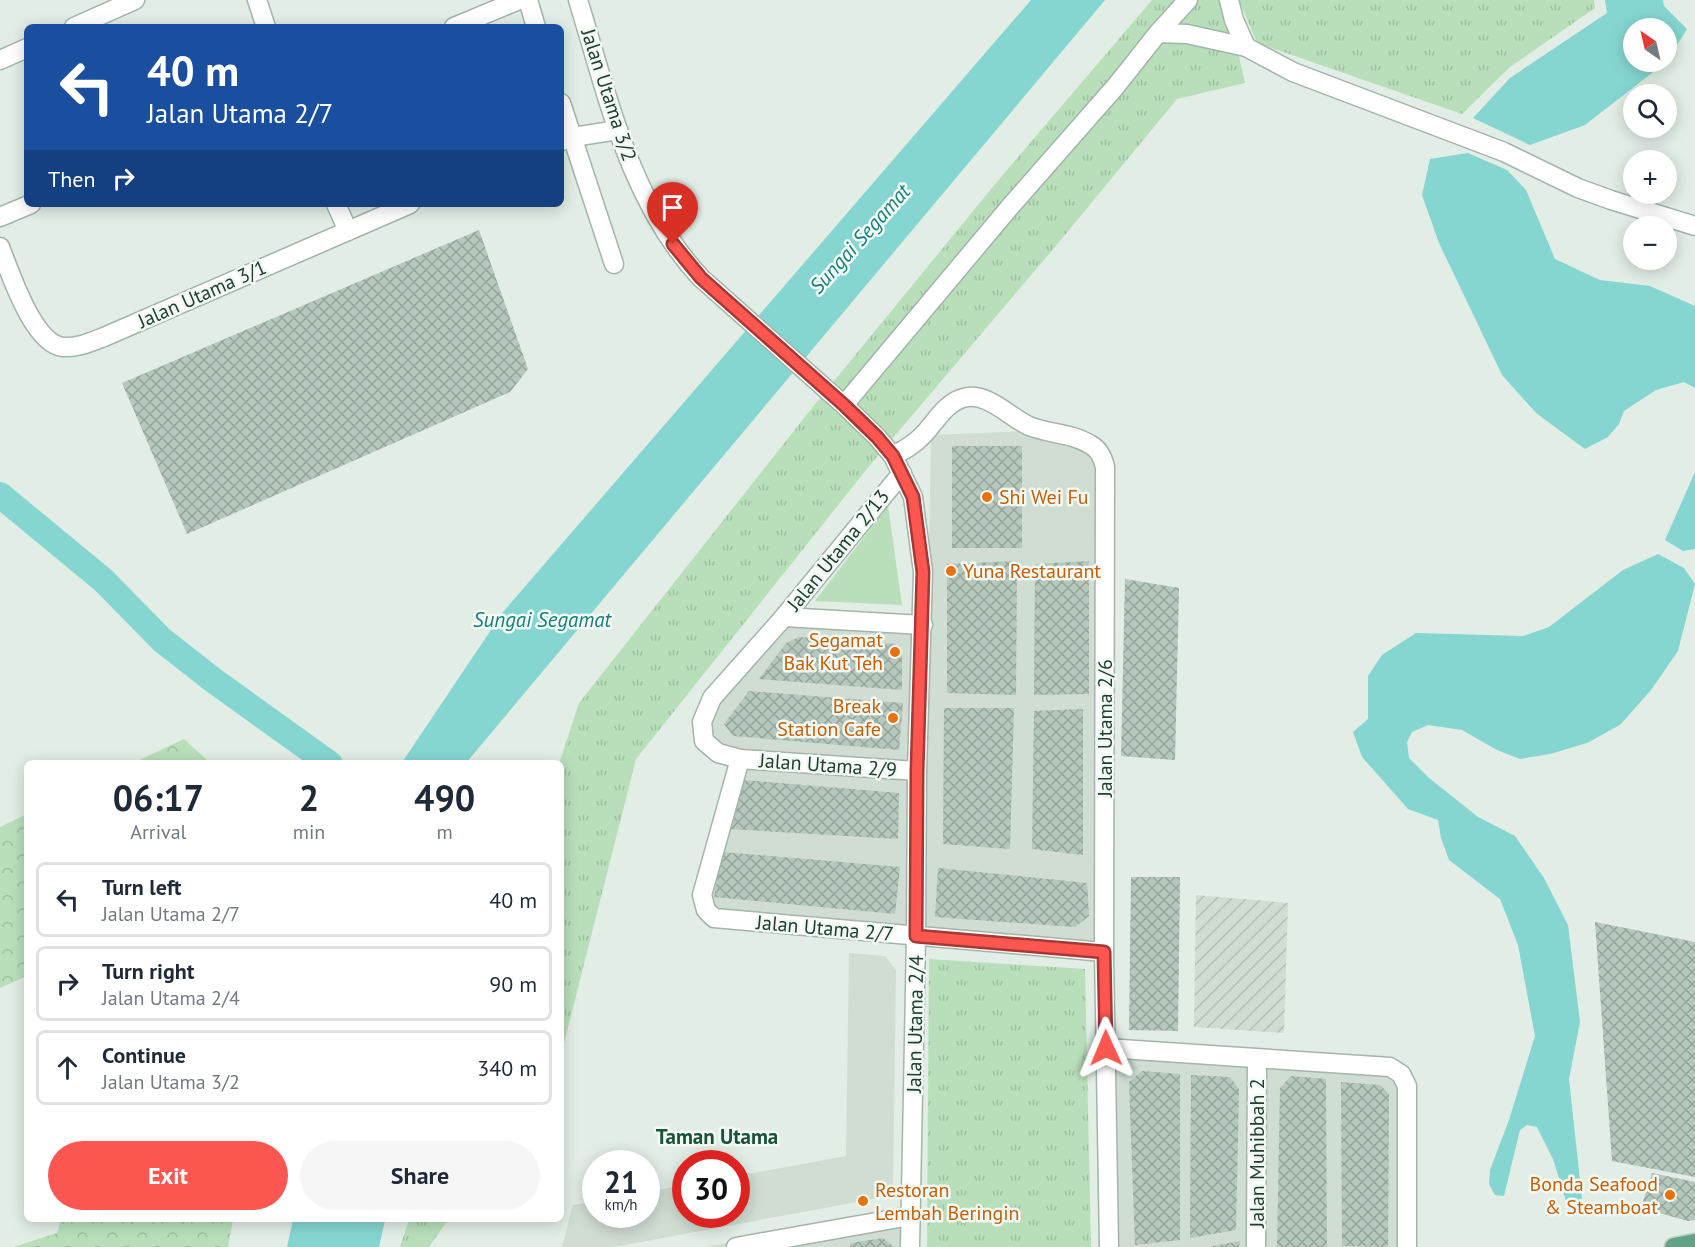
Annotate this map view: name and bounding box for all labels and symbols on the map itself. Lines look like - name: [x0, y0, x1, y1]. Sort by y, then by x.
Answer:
- north arrow: [1623, 18, 1677, 72]
- street label: Jalan Utama 3/2: [575, 24, 643, 165]
- water label: Sungai Segamat: [803, 177, 917, 299]
- pin: [647, 182, 698, 244]
- street label: Jalan Utama 3/1: [133, 254, 270, 334]
- street label: Jalan Utama 2/13: [780, 484, 895, 617]
- place label: Shi Wei Fu: [999, 484, 1089, 510]
- marker: Shi Wei Fu: [980, 490, 994, 504]
- place label: Yuna Restaurant: [963, 558, 1101, 584]
- marker: Yuna Restaurant: [944, 564, 958, 578]
- water label: Sungai Segamat: [473, 606, 612, 633]
- place label: Segamat Bak Kut Teh: [784, 627, 883, 676]
- marker: Segamat Bak Kut Teh: [888, 645, 902, 659]
- street label: Jalan Utama 2/6: [1092, 659, 1118, 798]
- place label: Break Station Cafe: [777, 693, 881, 742]
- marker: Break Station Cafe: [886, 711, 900, 725]
- street label: Jalan Utama 2/9: [757, 747, 898, 783]
- street label: Jalan Utama 2/7: [754, 909, 895, 947]
- street label: Jalan Utama 2/4: [901, 955, 929, 1094]
- position arrow: [1074, 1016, 1138, 1080]
- street label: Jalan Muhibbah 2: [1244, 1078, 1270, 1229]
- district label: Taman Utama: [656, 1123, 778, 1150]
- speed limit sign: 30: [672, 1150, 750, 1228]
- place label: Bonda Seafood & Steamboat: [1530, 1171, 1658, 1220]
- place label: Restoran Lembah Beringin: [875, 1177, 1020, 1226]
- marker: Bonda Seafood & Steamboat: [1663, 1188, 1677, 1202]
- marker: Restoran Lembah Beringin: [856, 1194, 870, 1208]

